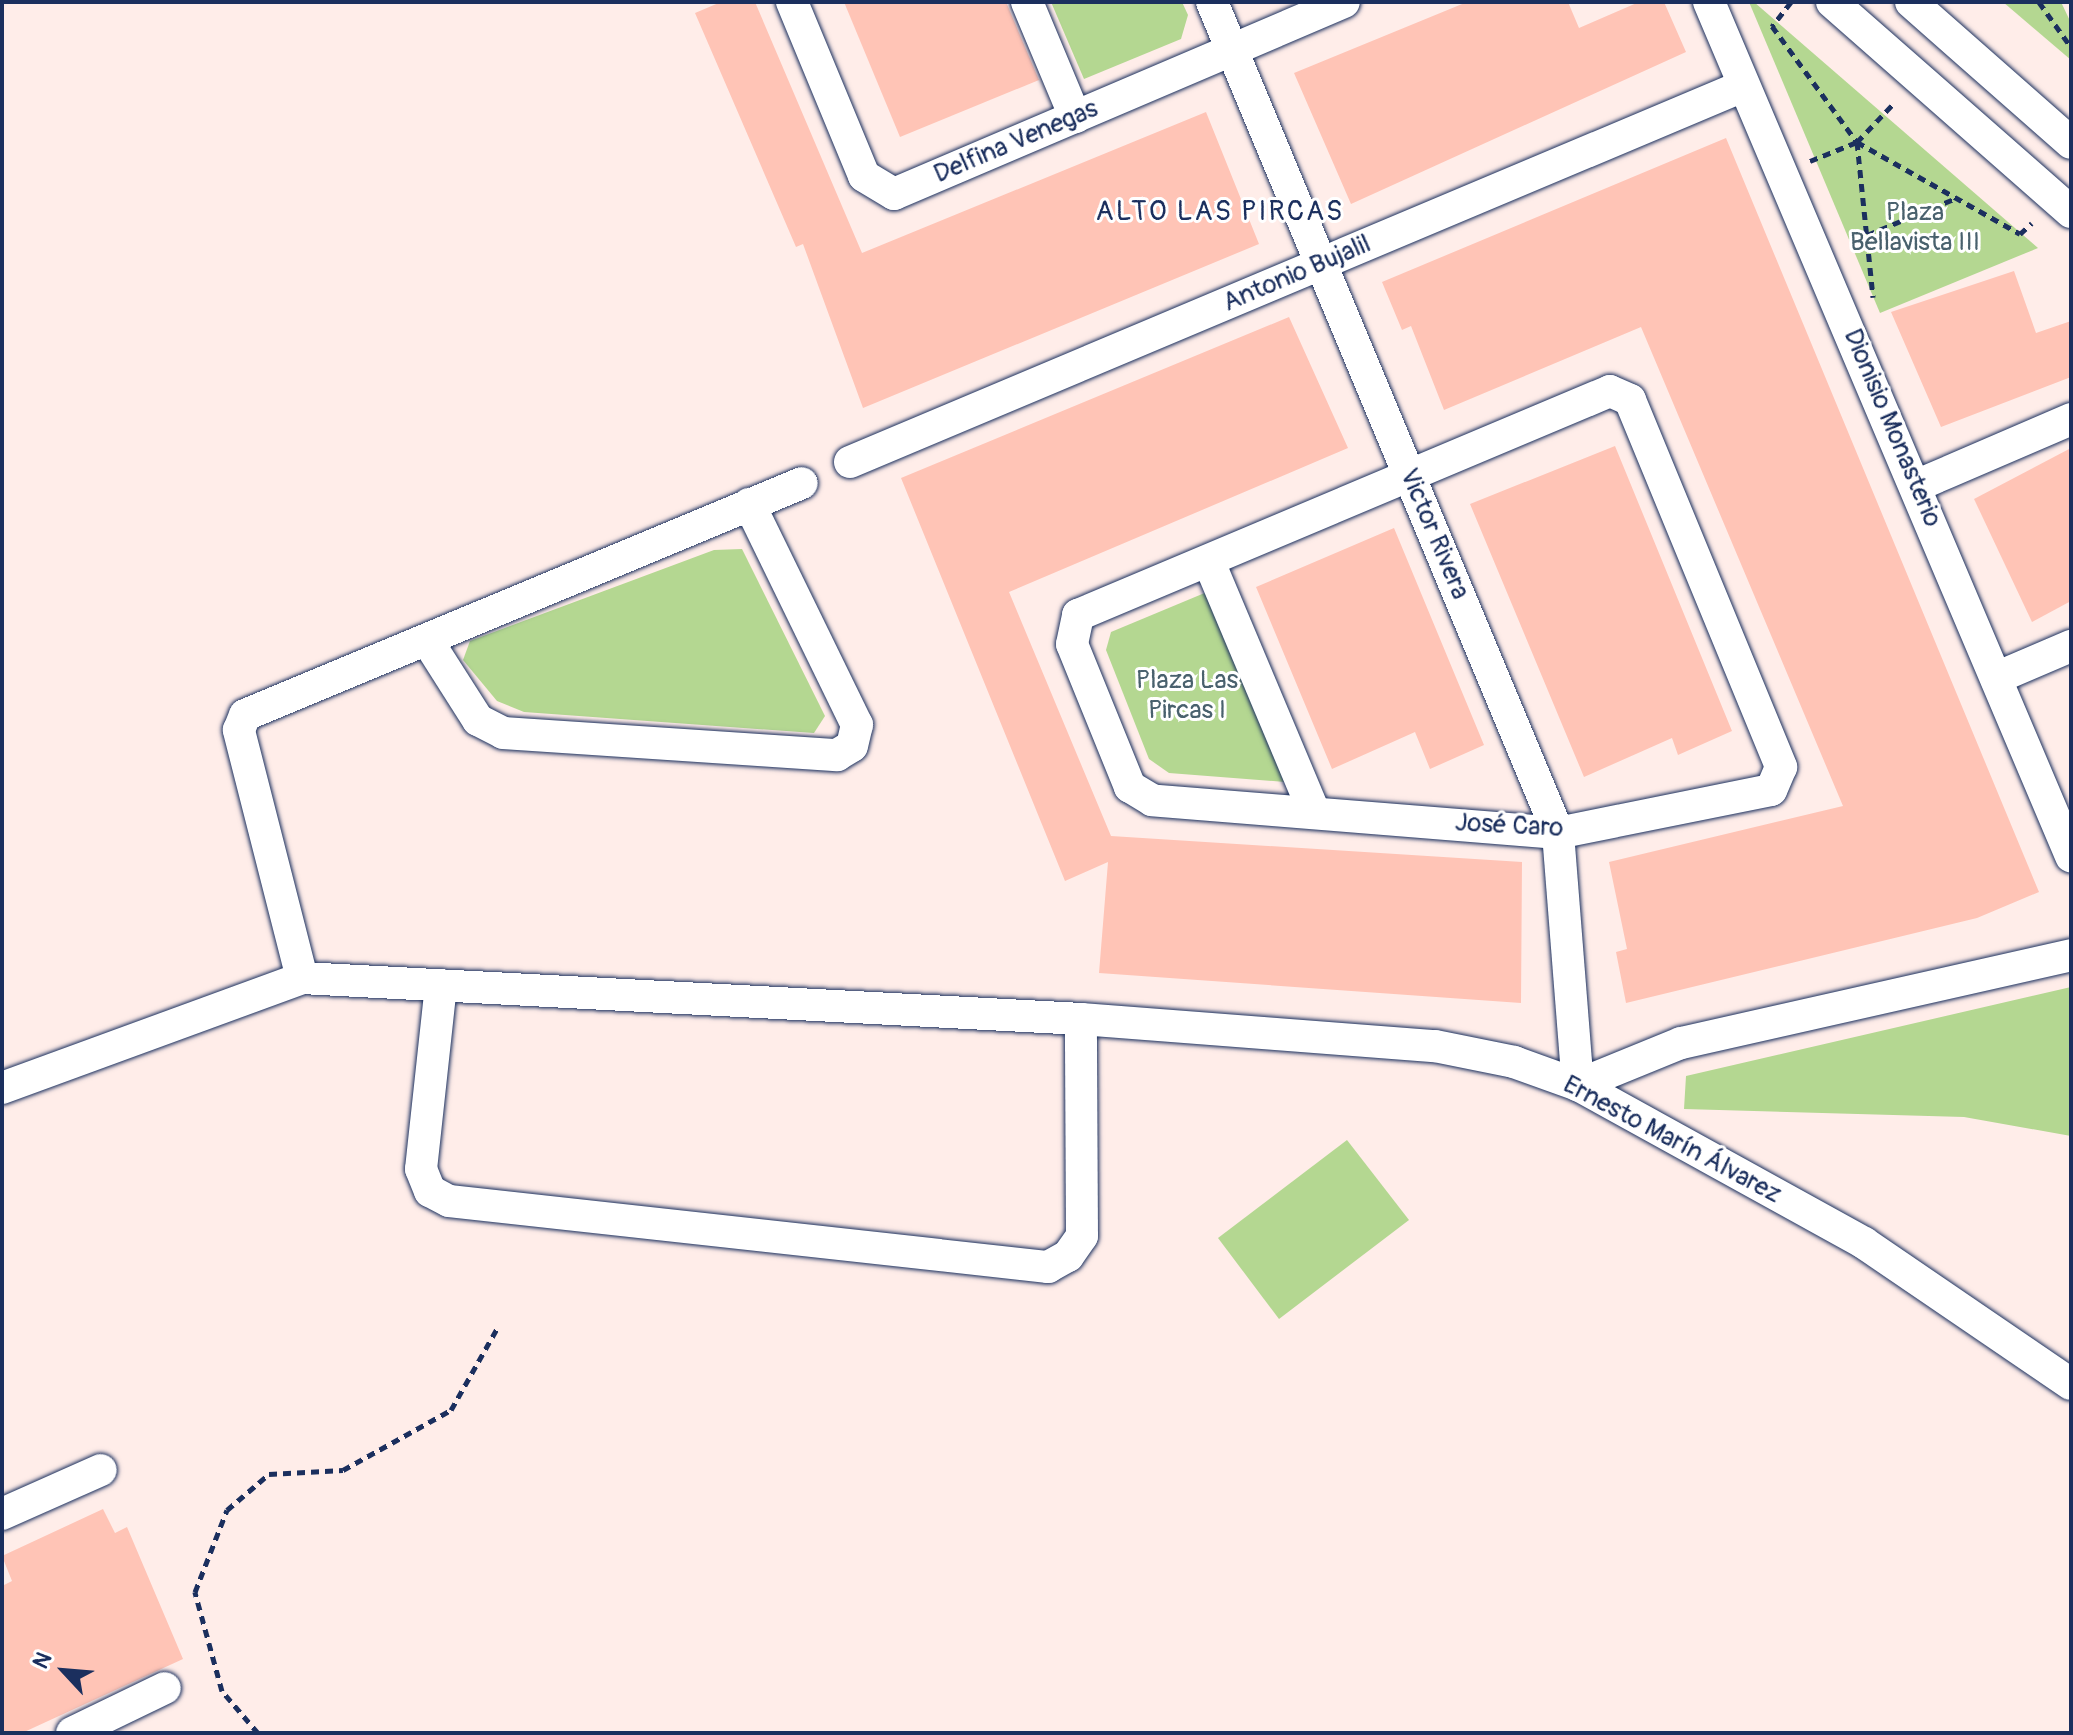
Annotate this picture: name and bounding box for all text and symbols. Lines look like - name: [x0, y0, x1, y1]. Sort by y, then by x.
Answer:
- street label: Delfina Venegas: [929, 93, 1103, 191]
- district label: ALTO LAS PIRCAS: [1096, 195, 1344, 229]
- park label: Plaza Bellavista III: [1850, 197, 1980, 258]
- street label: Antonio Bujalil: [1218, 229, 1376, 319]
- street label: Dionisio Monasterio: [1836, 324, 1948, 532]
- street label: Victor Rivera: [1392, 464, 1476, 604]
- park label: Plaza Las Pircas I: [1136, 665, 1238, 726]
- street label: José Caro: [1454, 808, 1564, 844]
- street label: Ernesto Marín Álvarez: [1558, 1069, 1786, 1211]
- north arrow: [24, 1631, 104, 1711]
- text: N: [27, 1648, 58, 1673]

